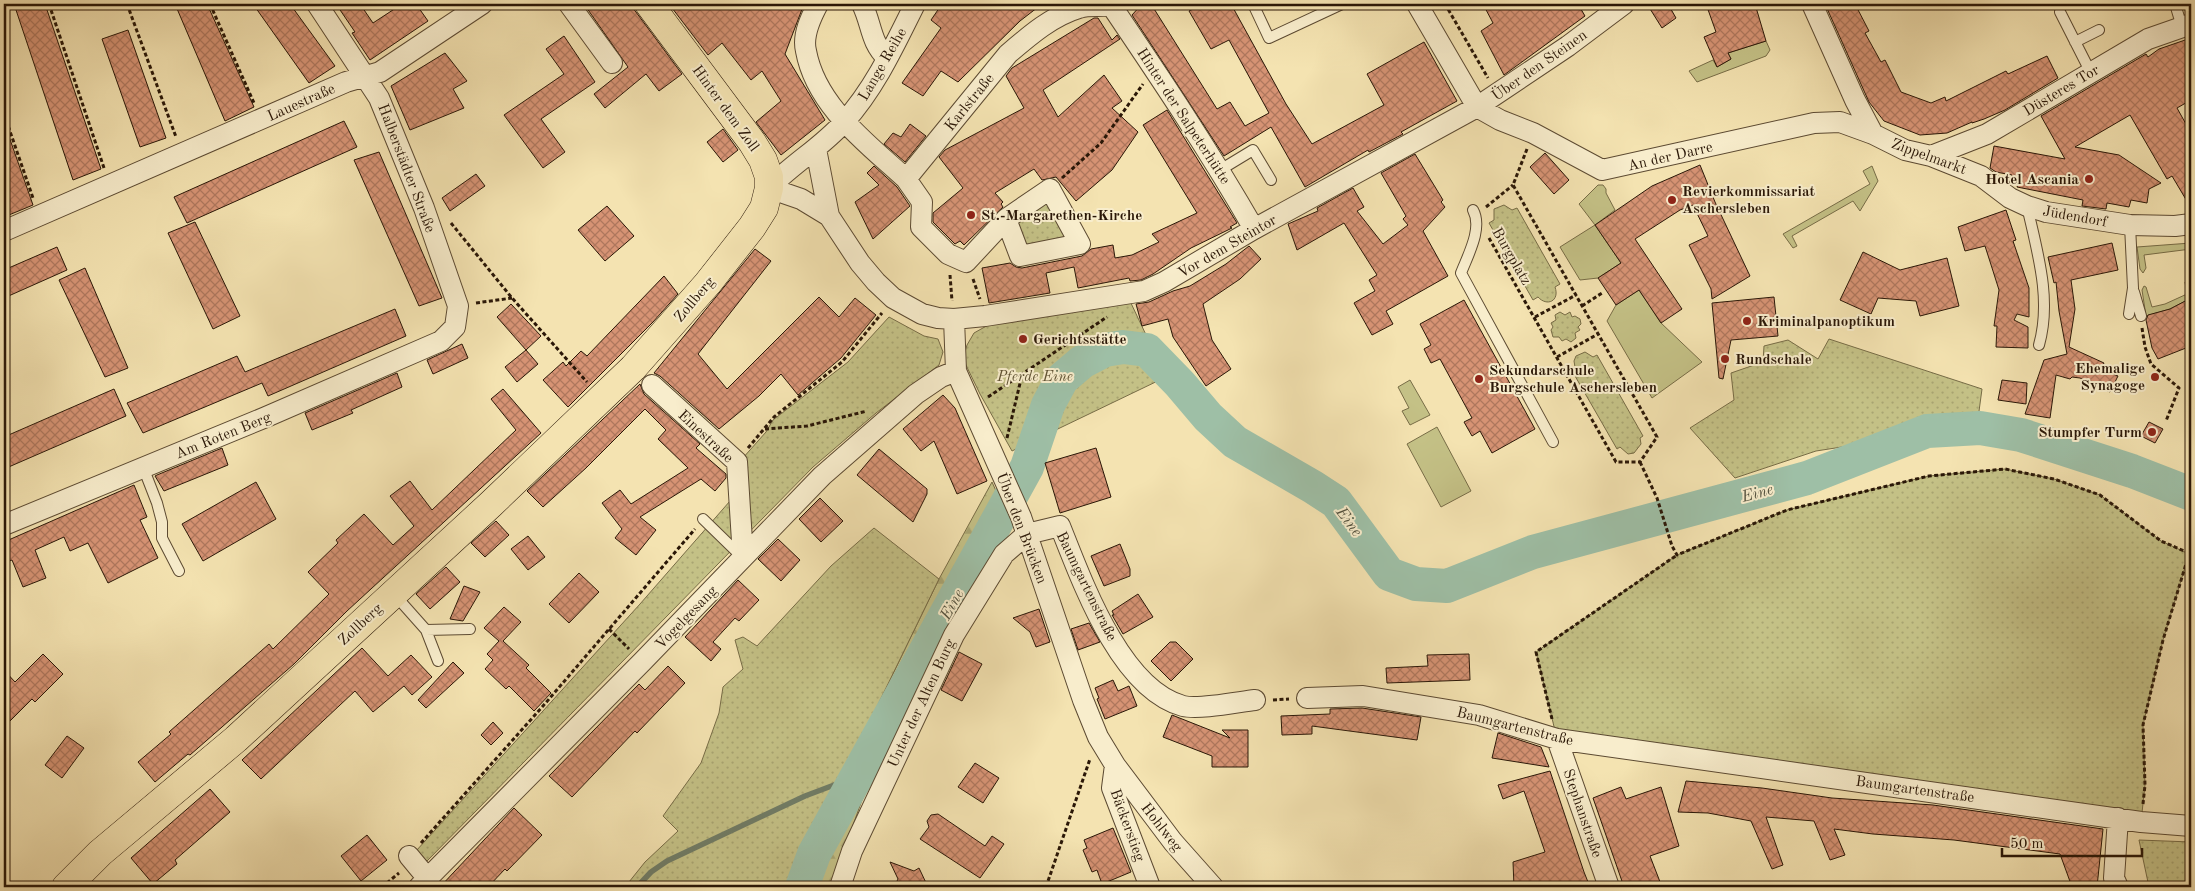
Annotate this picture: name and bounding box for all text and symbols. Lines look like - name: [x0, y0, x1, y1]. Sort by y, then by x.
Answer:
- street label: Über den Steinen: [1488, 25, 1590, 105]
- street label: Lange Reihe: [856, 26, 910, 104]
- street label: Hinter der Salpeterhütte: [1133, 46, 1232, 188]
- street label: Hinter dem Zoll: [689, 63, 761, 155]
- street label: Düsteres Tor: [2021, 63, 2102, 120]
- street label: Karlstraße: [943, 71, 998, 134]
- street label: Lauestraße: [265, 82, 338, 125]
- street label: Halberstädter Straße: [374, 102, 437, 235]
- street label: Zippelmarkt: [1889, 137, 1968, 178]
- street label: An der Darre: [1626, 140, 1715, 175]
- place label: Hotel Ascania: [1985, 173, 2079, 188]
- marker: Hotel Ascania: [2083, 173, 2095, 185]
- place label: Revierkommissariat Aschersleben: [1682, 185, 1816, 217]
- marker: Revierkommissariat Aschersleben: [1666, 194, 1678, 206]
- street label: Jüdendorf: [2041, 204, 2109, 231]
- marker: St.-Margarethen-Kirche: [965, 209, 977, 221]
- place label: St.-Margarethen-Kirche: [981, 209, 1142, 224]
- street label: Vor dem Steintor: [1176, 213, 1280, 282]
- street label: Burgplatz: [1488, 225, 1533, 288]
- street label: Zollberg: [672, 274, 718, 326]
- marker: Kriminalpanoptikum: [1741, 315, 1753, 327]
- place label: Kriminalpanoptikum: [1757, 315, 1895, 330]
- marker: Gerichtsstätte: [1017, 333, 1029, 345]
- place label: Gerichtsstätte: [1033, 333, 1127, 348]
- marker: Rundschale: [1719, 353, 1731, 365]
- place label: Rundschale: [1735, 353, 1812, 368]
- place label: Ehemalige Synagoge: [2075, 362, 2145, 394]
- place label: Sekundarschule Burgschule Aschersleben: [1489, 364, 1657, 396]
- park label: Pferde Eine: [996, 370, 1073, 385]
- marker: Ehemalige Synagoge: [2149, 371, 2161, 383]
- marker: Sekundarschule Burgschule Aschersleben: [1473, 373, 1485, 385]
- street label: Einestraße: [674, 408, 736, 466]
- street label: Am Roten Berg: [174, 410, 274, 462]
- place label: Stumpfer Turm: [2038, 426, 2142, 441]
- marker: Stumpfer Turm: [2146, 426, 2158, 438]
- street label: Über den Brücken: [993, 470, 1051, 586]
- water label: Eine: [1739, 482, 1776, 506]
- water label: Eine: [1332, 504, 1365, 540]
- street label: Baumgartenstraße: [1053, 530, 1119, 644]
- street label: Vogelgesang: [653, 583, 721, 653]
- water label: Eine: [937, 587, 968, 624]
- street label: Zollberg: [336, 601, 386, 649]
- street label: Unter der Alten Burg: [886, 637, 959, 770]
- street label: Baumgartenstraße: [1455, 706, 1575, 749]
- street label: Stephanstraße: [1559, 767, 1604, 860]
- street label: Baumgartenstraße: [1854, 775, 1975, 806]
- street label: Bäckerstieg: [1107, 787, 1147, 864]
- street label: Hohlweg: [1137, 801, 1184, 855]
- scale bar: [2002, 826, 2142, 858]
- text: 50 m: [2010, 837, 2044, 852]

